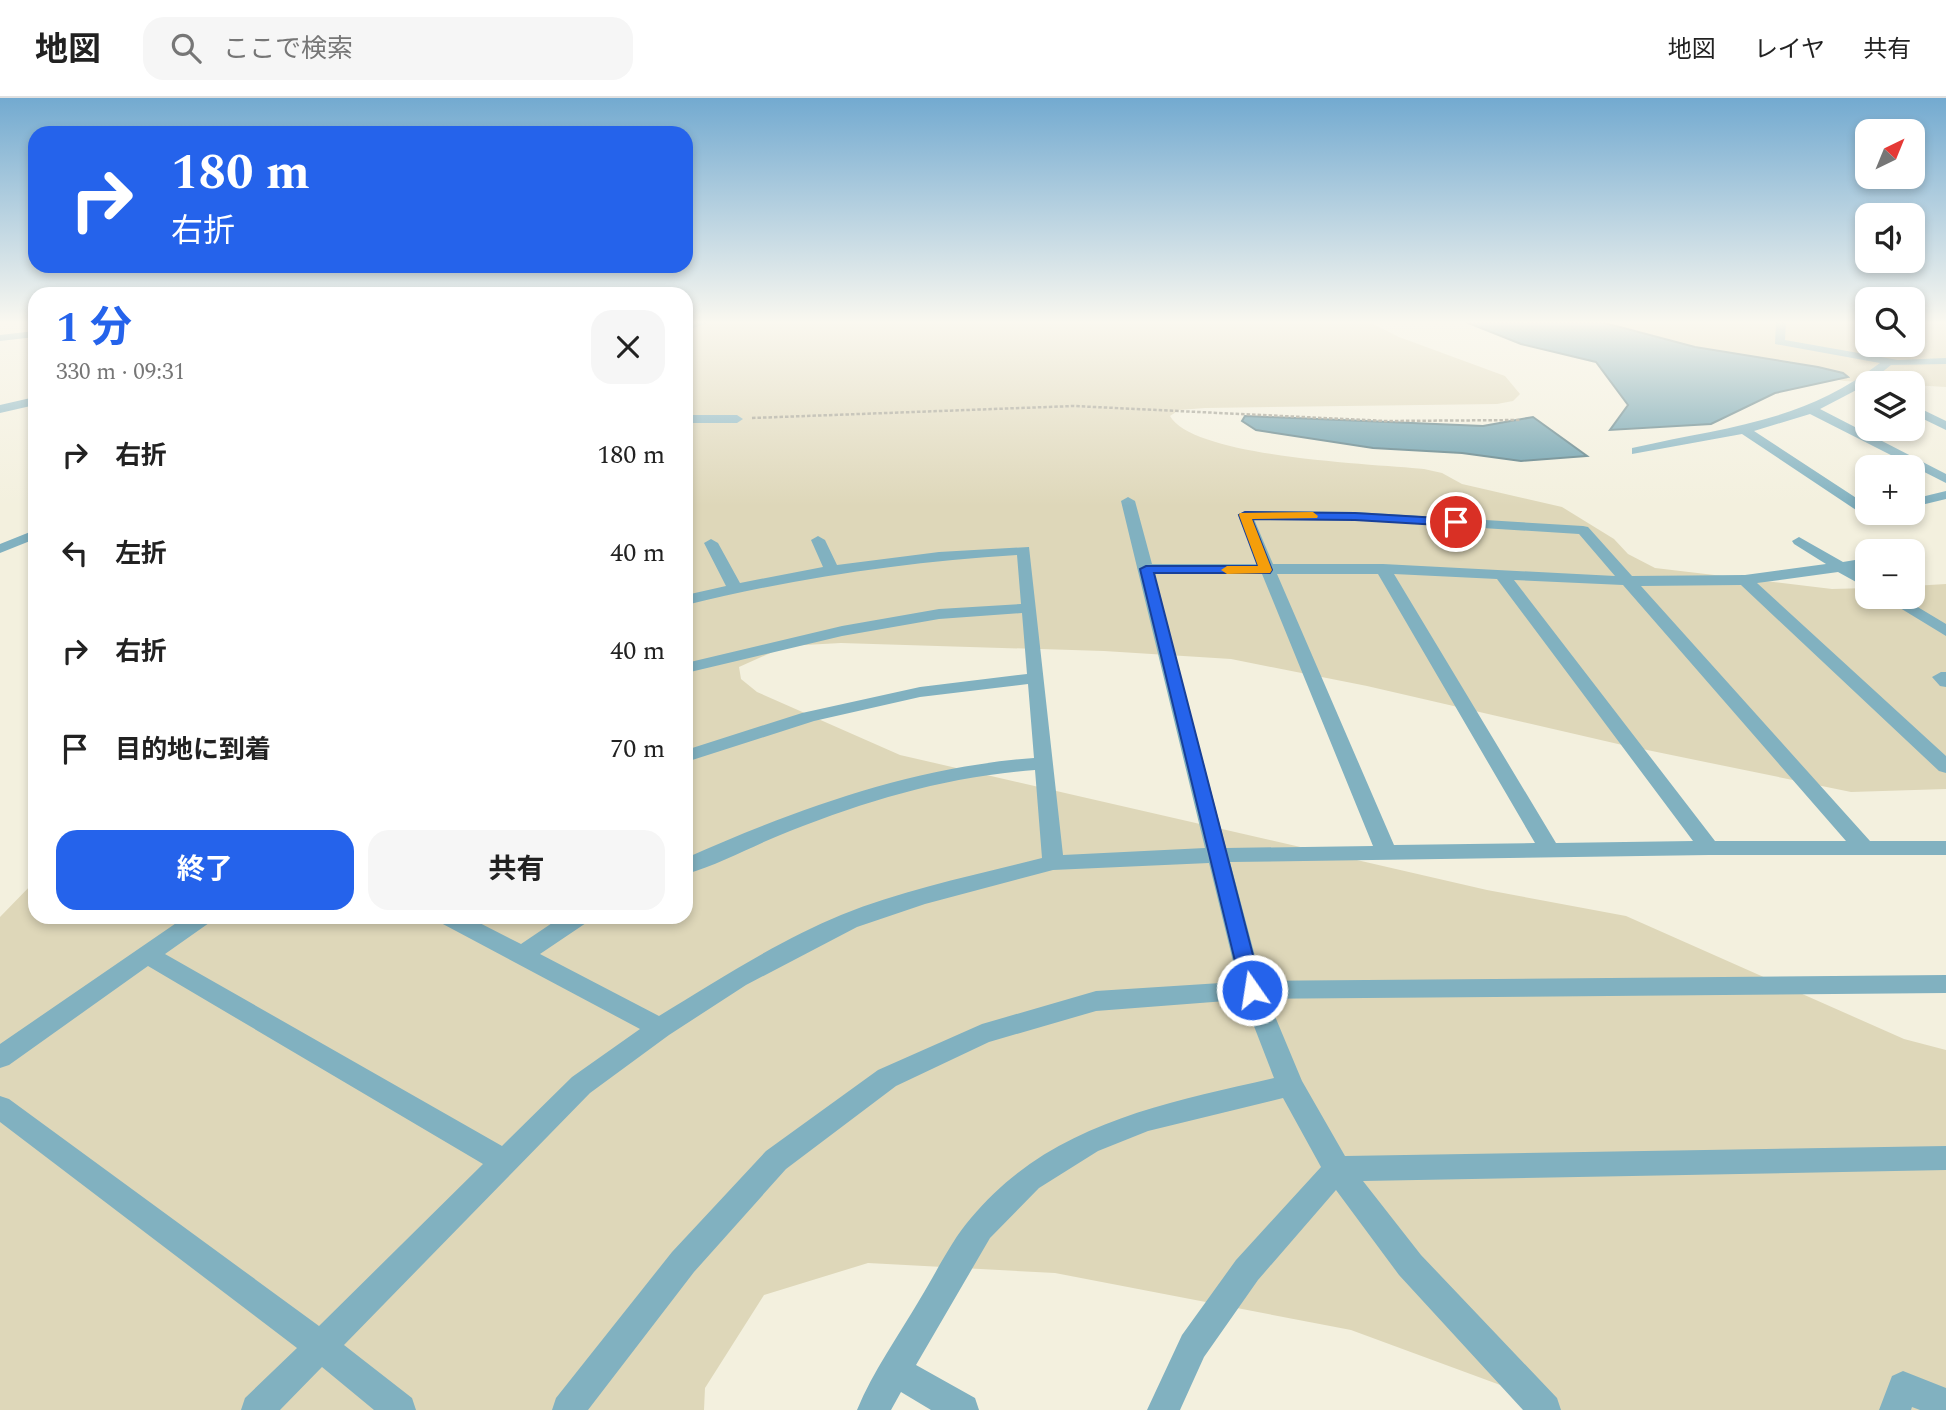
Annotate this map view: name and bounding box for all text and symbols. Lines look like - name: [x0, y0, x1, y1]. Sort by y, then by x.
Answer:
- search box: [143, 17, 633, 80]
- text: 地図: [35, 25, 101, 75]
- icon: search: [167, 29, 205, 67]
- text: ここで検索: [223, 29, 353, 69]
- text: 地図: [1668, 32, 1716, 68]
- text: レイヤ: [1754, 32, 1825, 68]
- text: 共有: [1863, 32, 1911, 68]
- north arrow: [1855, 119, 1925, 189]
- map controls: [1855, 119, 1925, 609]
- text: 180 m: [171, 136, 310, 211]
- icon: right: [56, 154, 147, 245]
- button: sound: [1855, 203, 1925, 273]
- text: 右折: [171, 207, 235, 256]
- button: search: [1855, 287, 1925, 357]
- text: 1 分: [56, 297, 132, 360]
- button: close: [591, 310, 665, 384]
- text: 330 m · 09:31: [56, 355, 185, 390]
- button: layers: [1855, 371, 1925, 441]
- text: 180 m: [597, 435, 665, 475]
- icon: right: [56, 436, 94, 474]
- text: 右折: [115, 436, 167, 476]
- button: +: [1855, 455, 1925, 525]
- pin: [1426, 492, 1486, 552]
- icon: arrive: [1437, 503, 1475, 541]
- text: 40 m: [610, 533, 665, 573]
- icon: left: [56, 534, 94, 572]
- text: 左折: [115, 534, 167, 574]
- button: −: [1855, 539, 1925, 609]
- text: 40 m: [610, 631, 665, 671]
- icon: right: [56, 632, 94, 670]
- text: 右折: [115, 632, 167, 672]
- text: 70 m: [610, 729, 665, 769]
- icon: arrive: [56, 730, 94, 768]
- text: 目的地に到着: [115, 730, 271, 770]
- button: 終了: [56, 830, 354, 910]
- button: 共有: [368, 830, 665, 910]
- position arrow: [1215, 953, 1289, 1027]

